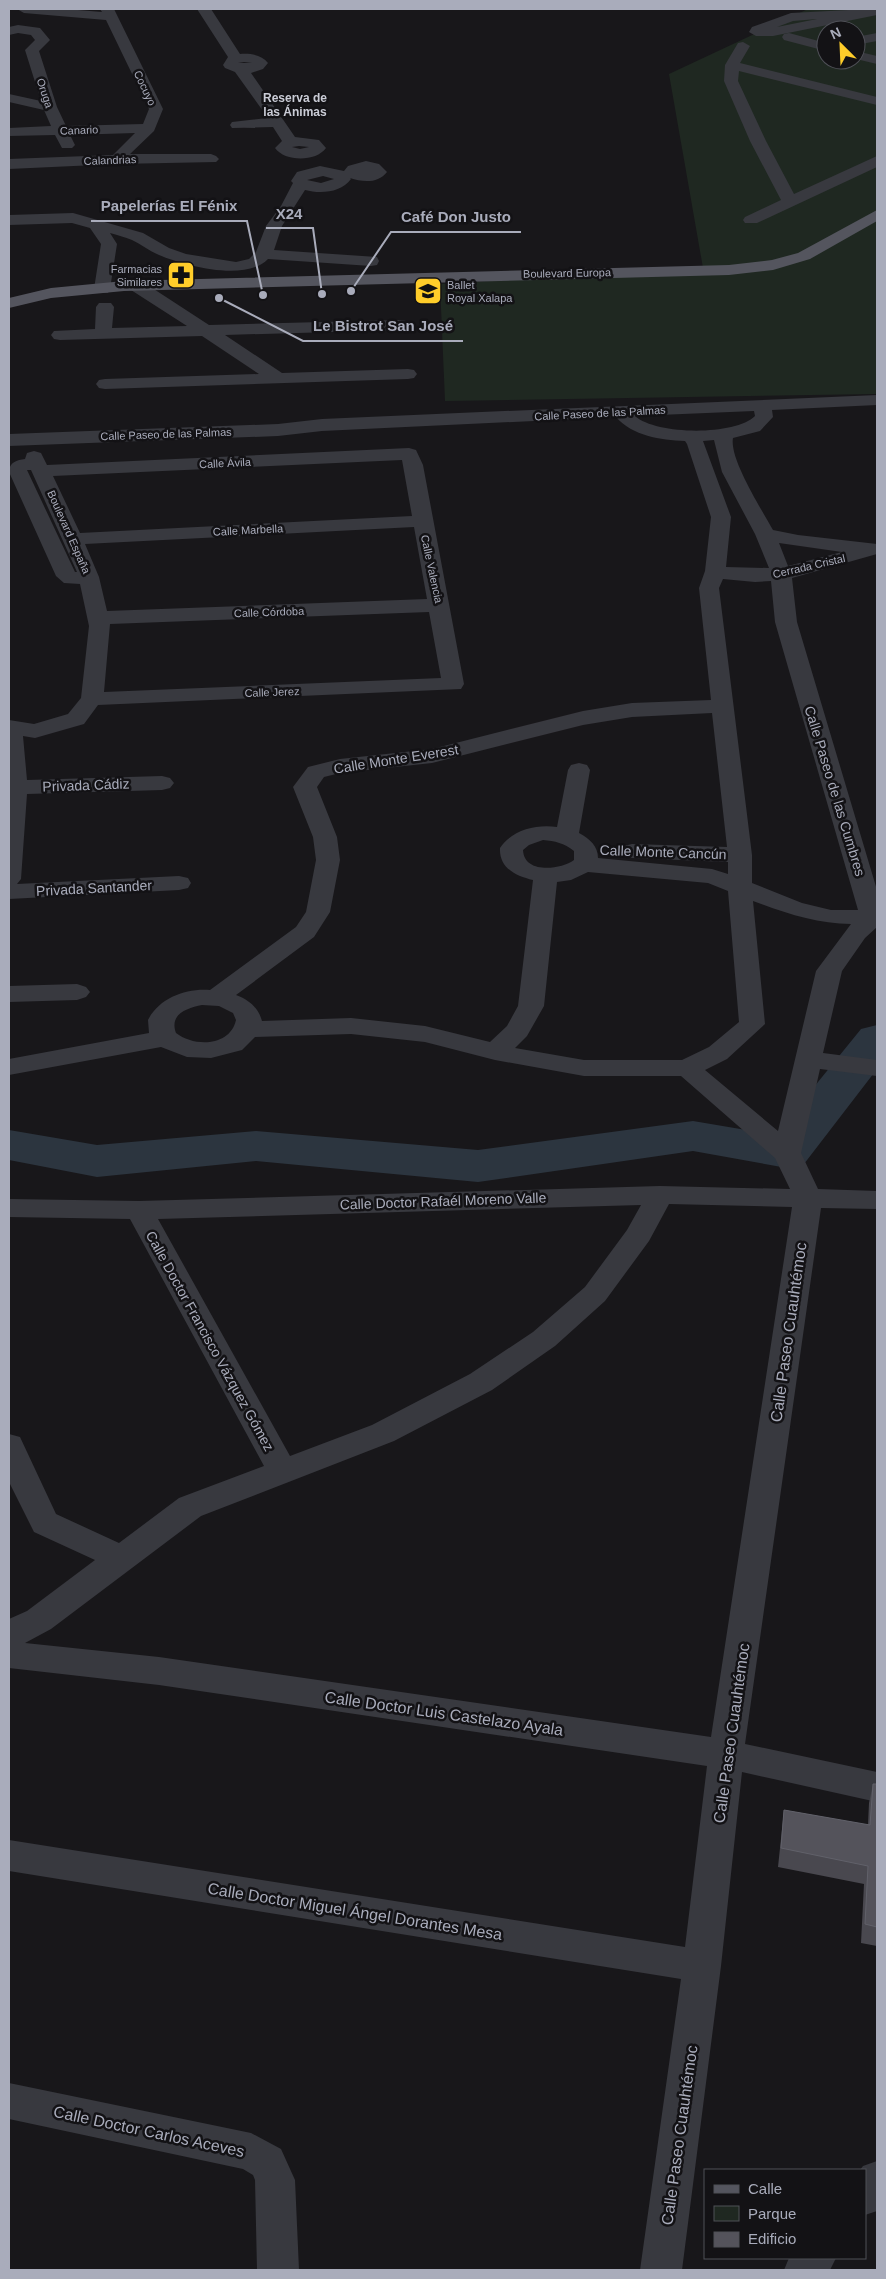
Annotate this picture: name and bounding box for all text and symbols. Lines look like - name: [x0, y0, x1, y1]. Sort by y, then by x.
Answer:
- north arrow: [816, 20, 866, 70]
- text: N: [828, 24, 844, 42]
- street label: Cocuyo: [132, 69, 158, 107]
- street label: Oruga: [35, 77, 56, 110]
- district label: Reserva de las Ánimas: [263, 91, 327, 119]
- street label: Canario: [60, 123, 98, 137]
- street label: Calandrias: [84, 153, 137, 167]
- callout: Papelerías El Fénix: [91, 191, 247, 221]
- text: Papelerías El Fénix: [101, 197, 238, 214]
- callout: X24: [266, 198, 313, 228]
- callout: Café Don Justo: [391, 202, 521, 232]
- text: X24: [276, 205, 303, 222]
- text: Café Don Justo: [401, 208, 511, 225]
- pharmacy icon: Farmacias Similares: [166, 260, 196, 290]
- place label: Farmacias Similares: [111, 263, 162, 288]
- street label: Boulevard Europa: [523, 266, 612, 280]
- school or university icon: Ballet Royal Xalapa: [413, 276, 443, 306]
- place label: Ballet Royal Xalapa: [447, 279, 513, 304]
- callout: Le Bistrot San José: [303, 311, 463, 341]
- text: Le Bistrot San José: [313, 317, 453, 334]
- street label: Calle Paseo de las Palmas: [534, 404, 666, 422]
- street label: Calle Paseo de las Palmas: [100, 426, 232, 442]
- street label: Calle Ávila: [199, 456, 252, 470]
- street label: Boulevard España: [45, 488, 93, 576]
- street label: Calle Marbella: [213, 522, 284, 538]
- street label: Calle Valencia: [419, 534, 445, 605]
- street label: Cerrada Cristal: [772, 552, 846, 580]
- street label: Calle Córdoba: [234, 605, 305, 619]
- street label: Calle Jerez: [244, 685, 300, 699]
- street label: Calle Paseo de las Cumbres: [801, 704, 869, 878]
- street label: Calle Monte Everest: [332, 741, 460, 777]
- street label: Privada Cádiz: [42, 775, 130, 795]
- street label: Calle Monte Cancún: [599, 842, 727, 862]
- street label: Privada Santander: [36, 877, 153, 899]
- street label: Calle Doctor Rafaél Moreno Valle: [339, 1189, 547, 1213]
- street label: Calle Doctor Francisco Vázquez Gómez: [143, 1228, 277, 1454]
- street label: Calle Paseo Cuauhtémoc: [767, 1241, 810, 1423]
- street label: Calle Paseo Cuauhtémoc: [710, 1642, 753, 1824]
- street label: Calle Doctor Luis Castelazo Ayala: [324, 1688, 564, 1739]
- street label: Calle Doctor Miguel Ángel Dorantes Mesa: [206, 1879, 504, 1943]
- street label: Calle Paseo Cuauhtémoc: [658, 2044, 701, 2226]
- street label: Calle Doctor Carlos Aceves: [52, 2103, 246, 2160]
- legend: [704, 2169, 866, 2259]
- text: Calle: [748, 2180, 782, 2197]
- text: Parque: [748, 2205, 796, 2222]
- text: Edificio: [748, 2230, 796, 2247]

